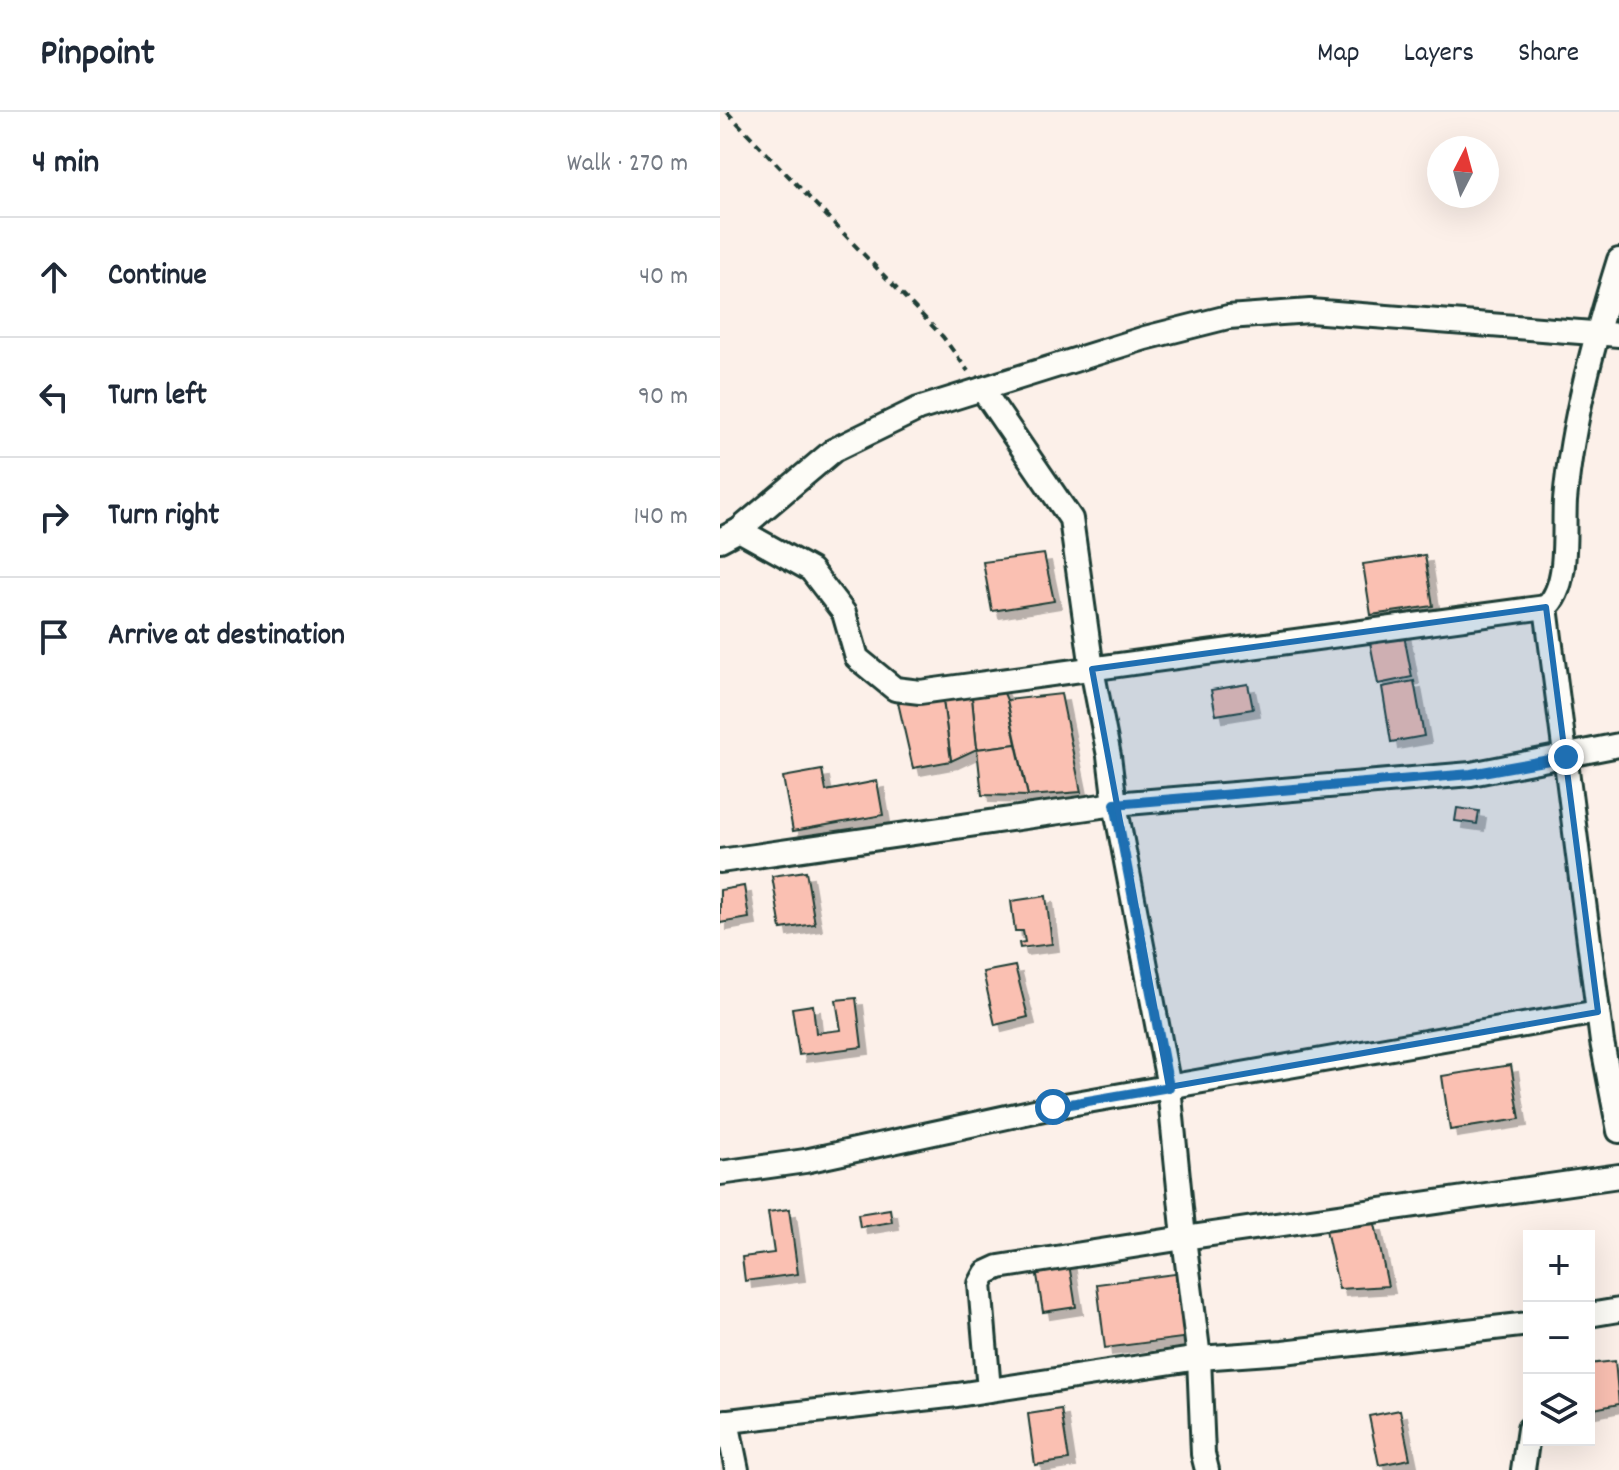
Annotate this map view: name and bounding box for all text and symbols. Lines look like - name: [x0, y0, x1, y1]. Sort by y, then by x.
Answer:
- text: Pinpoint: [40, 28, 155, 83]
- text: Map: [1317, 35, 1360, 75]
- text: Layers: [1404, 35, 1474, 75]
- text: Share: [1518, 35, 1579, 75]
- north arrow: [1427, 136, 1499, 208]
- text: 4 min: [32, 140, 99, 189]
- text: Walk · 270 m: [567, 146, 688, 183]
- icon: ahead: [32, 255, 76, 299]
- text: Continue: [108, 256, 207, 299]
- text: 40 m: [639, 259, 688, 296]
- icon: left: [32, 375, 76, 419]
- text: Turn left: [108, 376, 207, 419]
- text: 90 m: [638, 379, 688, 416]
- icon: right: [32, 495, 76, 539]
- text: Turn right: [108, 496, 219, 539]
- text: 140 m: [634, 499, 688, 536]
- icon: arrive: [32, 615, 76, 659]
- text: Arrive at destination: [108, 616, 345, 659]
- route end: [1548, 739, 1584, 775]
- route start: [1035, 1089, 1071, 1125]
- map controls: [1523, 1230, 1595, 1446]
- button: +: [1523, 1230, 1595, 1302]
- button: −: [1523, 1302, 1595, 1374]
- button: layers: [1523, 1374, 1595, 1446]

